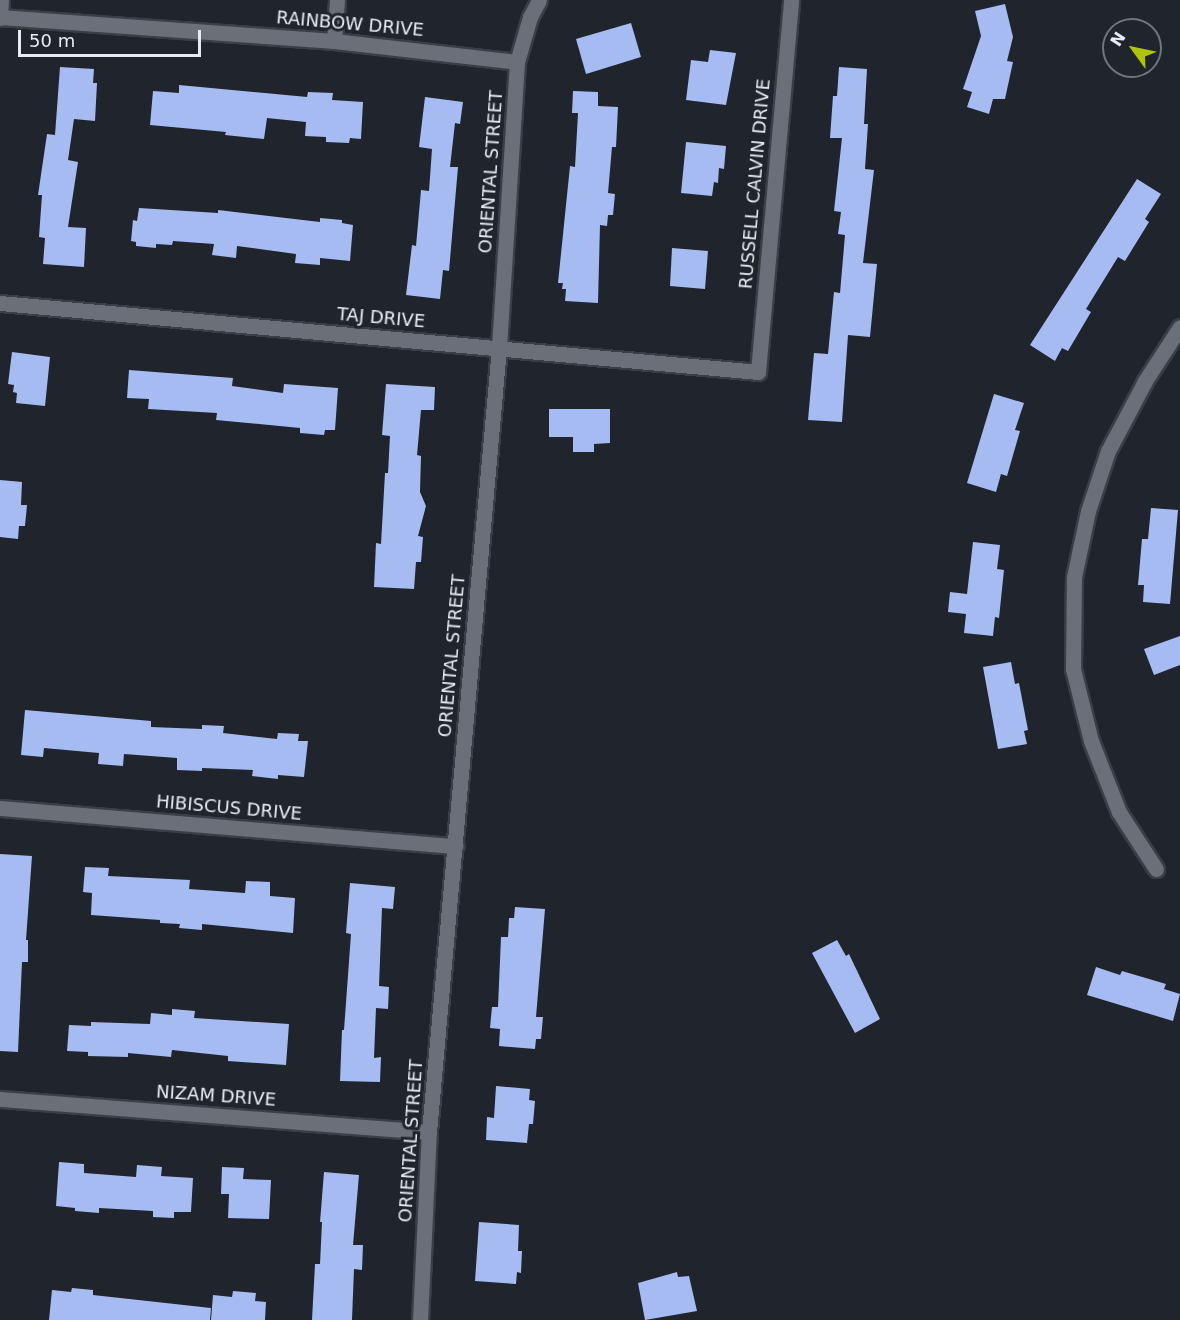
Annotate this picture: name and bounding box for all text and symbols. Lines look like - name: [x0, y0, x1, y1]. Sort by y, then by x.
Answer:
- street label: RAINBOW DRIVE: [275, 7, 425, 41]
- scale bar: [21, 18, 204, 56]
- north arrow: [1102, 18, 1162, 78]
- text: N: [1107, 28, 1130, 50]
- text: 50 m: [29, 30, 75, 51]
- street label: RUSSELL CALVIN DRIVE: [735, 78, 775, 290]
- street label: ORIENTAL STREET: [475, 90, 507, 254]
- street label: TAJ DRIVE: [336, 303, 426, 333]
- street label: ORIENTAL STREET: [434, 574, 470, 738]
- street label: HIBISCUS DRIVE: [155, 791, 303, 825]
- street label: ORIENTAL STREET: [395, 1059, 427, 1223]
- street label: NIZAM DRIVE: [155, 1081, 277, 1111]

